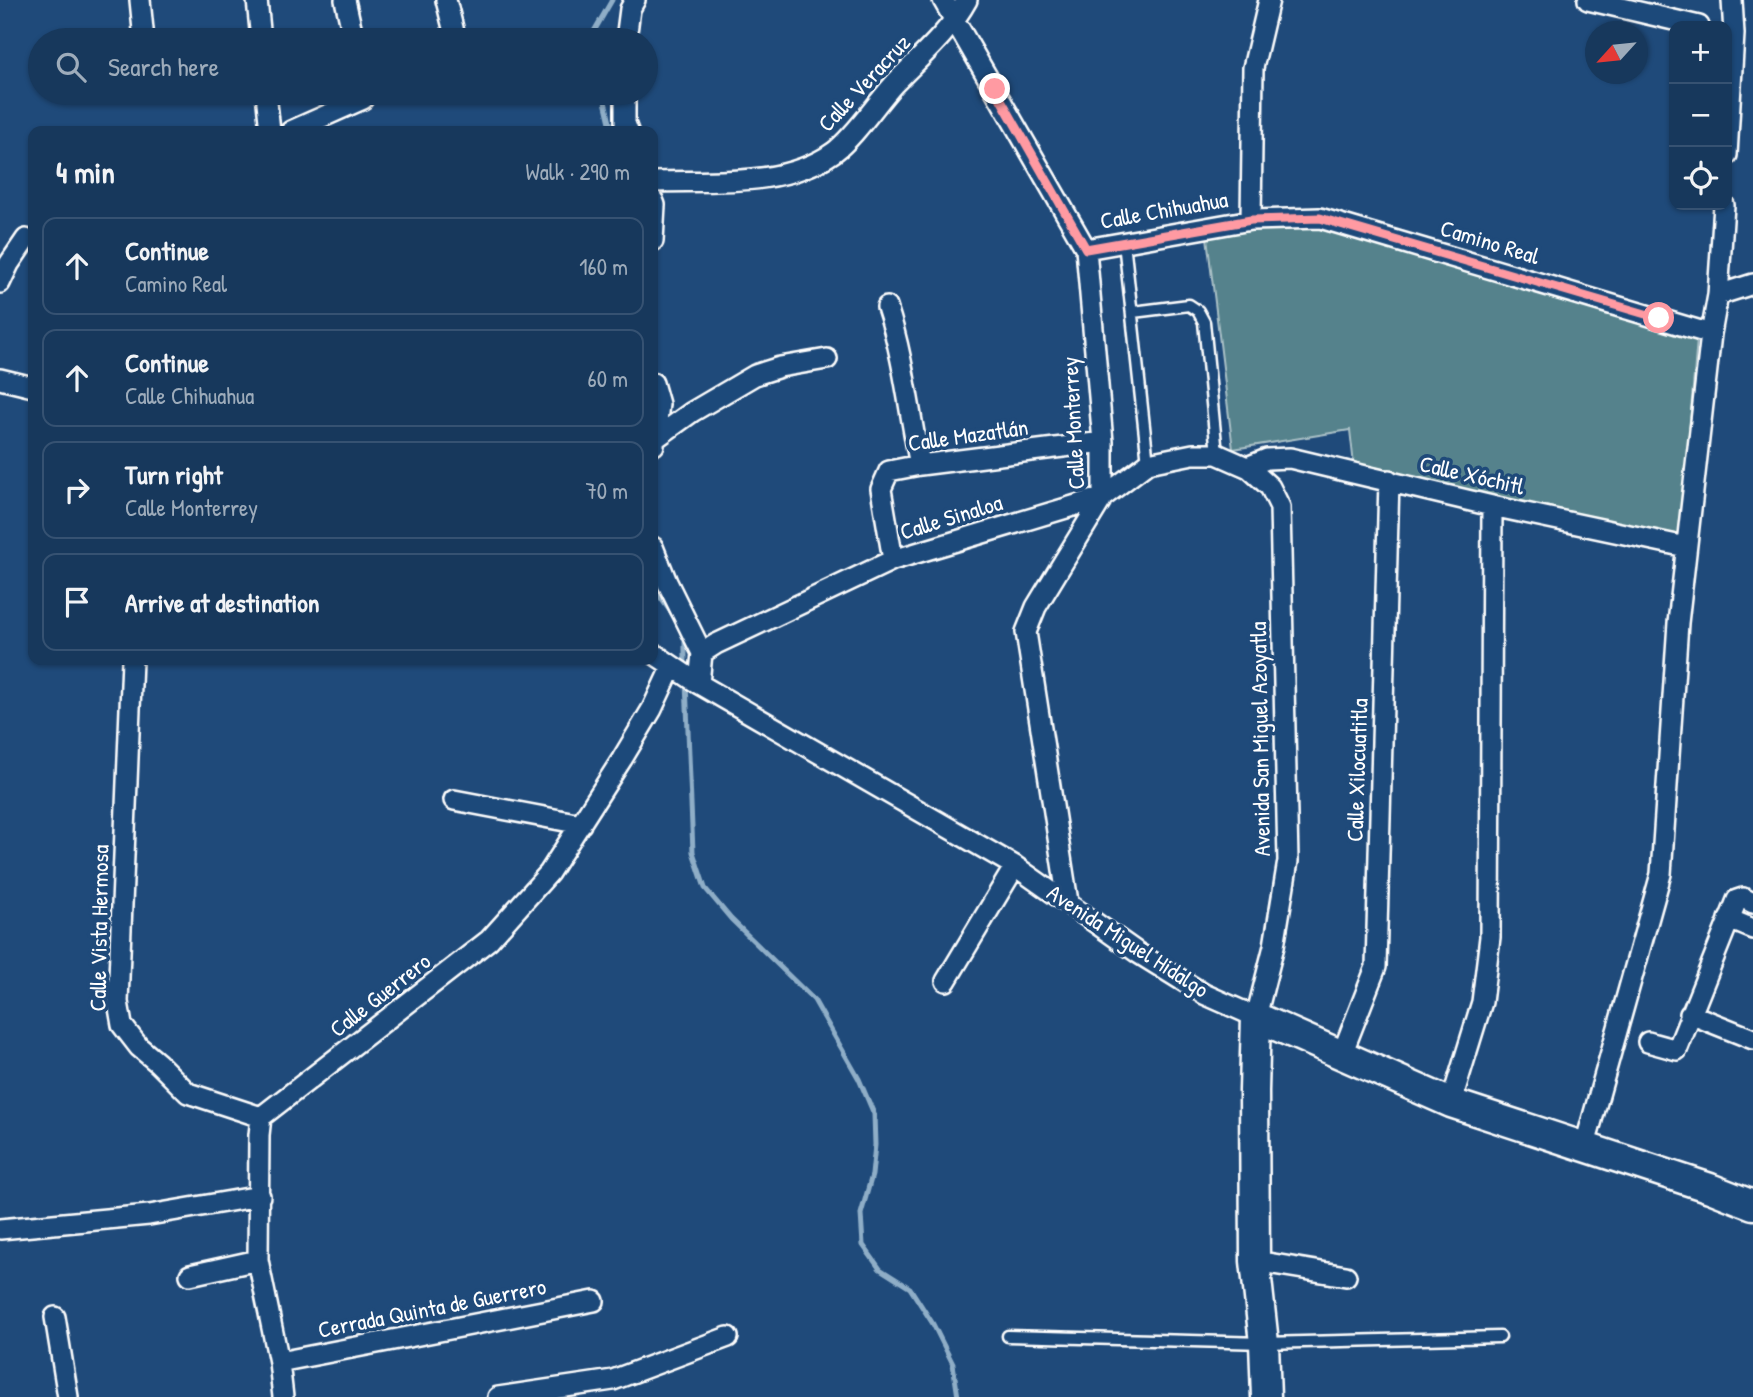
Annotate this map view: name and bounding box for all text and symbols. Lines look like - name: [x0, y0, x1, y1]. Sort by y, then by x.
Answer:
- north arrow: [1585, 21, 1648, 84]
- map controls: [1669, 21, 1732, 210]
- button: +: [1669, 21, 1732, 84]
- street label: Calle Veracruz: [810, 27, 917, 138]
- search box: [28, 28, 658, 105]
- icon: search: [52, 48, 90, 86]
- text: Search here: [108, 49, 219, 84]
- route end: [979, 73, 1010, 104]
- button: −: [1669, 84, 1732, 147]
- button: locate: [1669, 147, 1732, 210]
- text: 4 min: [56, 152, 115, 192]
- text: Walk · 290 m: [526, 156, 630, 187]
- street label: Calle Chihuahua: [1098, 183, 1230, 236]
- street label: Camino Real: [1437, 212, 1544, 272]
- text: Continue: [125, 233, 209, 268]
- icon: ahead: [58, 247, 96, 285]
- text: 160 m: [579, 251, 628, 282]
- text: Camino Real: [125, 268, 227, 299]
- route start: [1643, 302, 1674, 333]
- text: Continue: [125, 345, 209, 380]
- street label: Calle Monterrey: [1054, 356, 1091, 490]
- icon: ahead: [58, 359, 96, 397]
- text: 60 m: [588, 363, 628, 394]
- text: Calle Chihuahua: [125, 380, 254, 411]
- street label: Calle Mazatlán: [906, 411, 1030, 458]
- street label: Calle Xóchitl: [1417, 447, 1529, 502]
- text: Turn right: [125, 457, 223, 492]
- icon: right: [58, 471, 96, 509]
- text: 70 m: [585, 475, 628, 506]
- street label: Calle Sinaloa: [896, 486, 1006, 547]
- text: Calle Monterrey: [125, 492, 258, 523]
- icon: arrive: [58, 583, 96, 621]
- text: Arrive at destination: [125, 585, 320, 620]
- street label: Avenida San Miguel Azoyatla: [1242, 621, 1277, 857]
- street label: Calle Xilocuatitla: [1339, 698, 1374, 842]
- street label: Calle Vista Hermosa: [82, 844, 115, 1012]
- street label: Avenida Miguel Hidalgo: [1042, 877, 1215, 1004]
- street label: Calle Guerrero: [323, 945, 437, 1044]
- street label: Cerrada Quinta de Guerrero: [315, 1270, 549, 1345]

